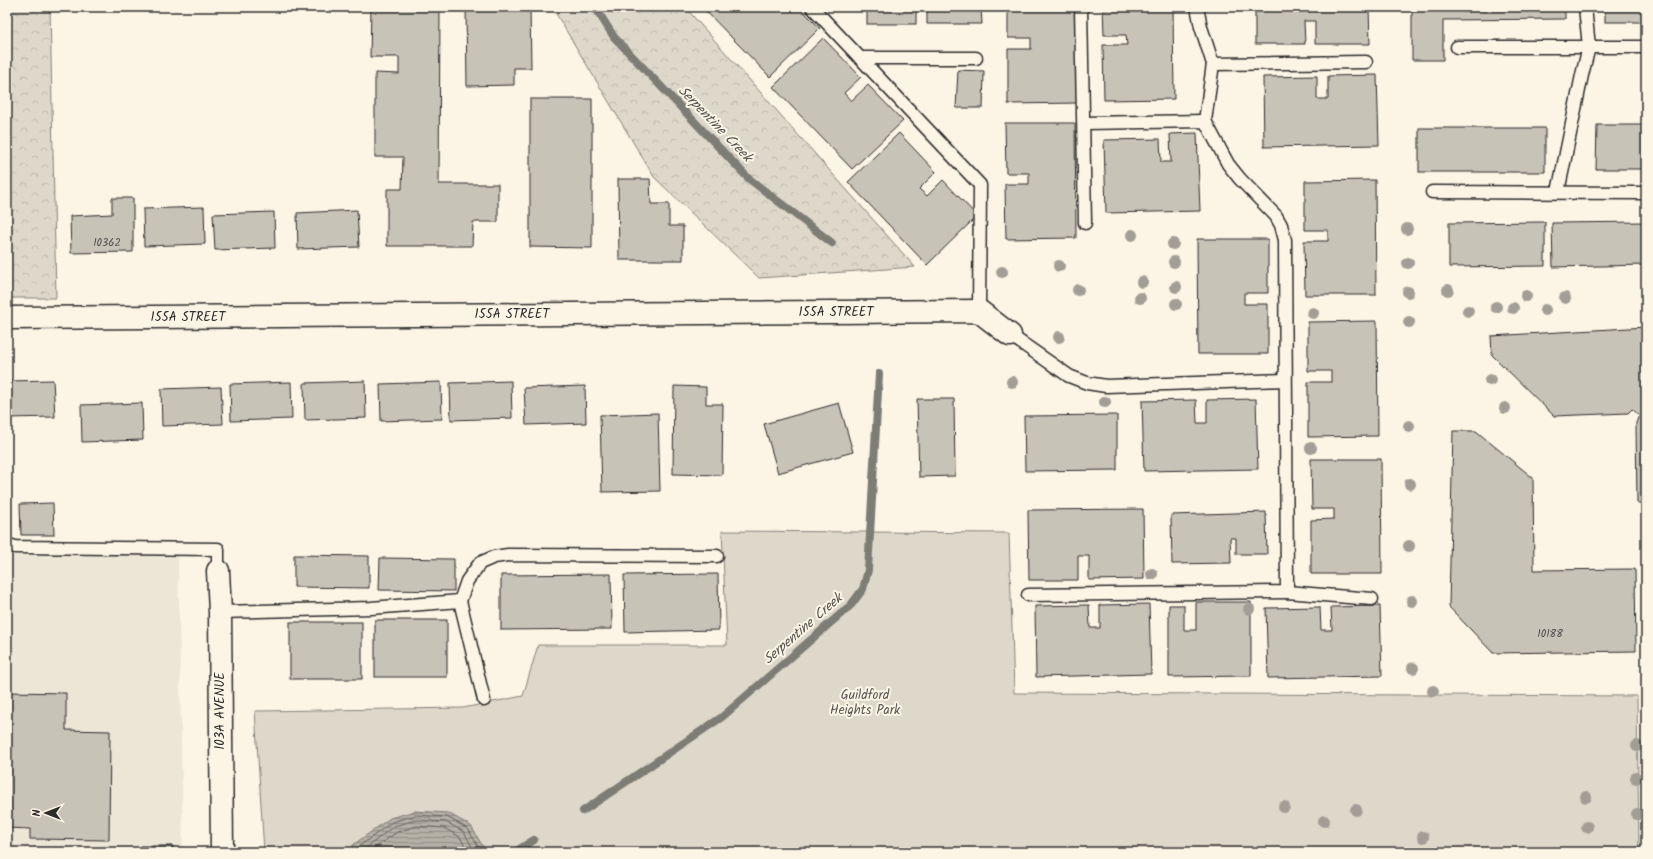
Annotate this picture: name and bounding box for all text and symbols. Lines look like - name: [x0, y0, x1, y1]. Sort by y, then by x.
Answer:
- water label: Serpentine Creek: [673, 81, 759, 169]
- house number: 10362: [93, 234, 121, 252]
- street label: 155A STREET: [799, 302, 874, 323]
- street label: 155A STREET: [475, 304, 550, 325]
- street label: 155A STREET: [151, 307, 226, 328]
- water label: Serpentine Creek: [758, 587, 849, 670]
- house number: 10188: [1537, 625, 1563, 643]
- street label: 103A AVENUE: [210, 672, 231, 750]
- park label: Guildford Heights Park: [830, 685, 901, 721]
- north arrow: [26, 793, 66, 833]
- text: N: [28, 809, 46, 816]

